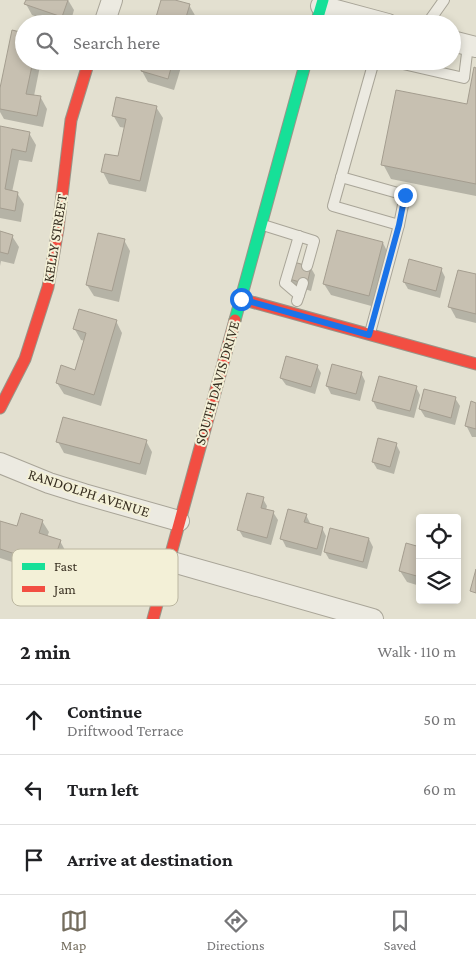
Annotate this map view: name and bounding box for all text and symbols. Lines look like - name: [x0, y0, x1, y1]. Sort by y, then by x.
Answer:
- search box: [15, 15, 461, 70]
- icon: search: [33, 29, 61, 57]
- text: Search here: [73, 32, 160, 53]
- route end: [394, 184, 417, 207]
- street label: KELLY STREET: [40, 193, 70, 283]
- route start: [230, 288, 253, 311]
- street label: SOUTH DAVIS DRIVE: [192, 319, 242, 447]
- street label: RANDOLPH AVENUE: [26, 466, 152, 520]
- map controls: [416, 514, 461, 604]
- button: locate: [416, 514, 461, 559]
- legend: [12, 549, 178, 606]
- text: Fast: [54, 558, 78, 574]
- button: layers: [416, 559, 461, 604]
- text: Jam: [52, 581, 76, 597]
- text: 2 min: [20, 640, 71, 664]
- text: Walk · 110 m: [377, 643, 456, 660]
- text: Continue: [67, 701, 142, 722]
- icon: ahead: [20, 706, 48, 734]
- text: 50 m: [424, 711, 456, 728]
- text: Driftwood Terrace: [67, 722, 184, 739]
- icon: left: [20, 776, 48, 804]
- text: Turn left: [67, 779, 139, 800]
- text: 60 m: [423, 781, 456, 798]
- icon: arrive: [20, 846, 48, 874]
- text: Arrive at destination: [67, 849, 233, 870]
- tab: Map: [60, 907, 88, 953]
- tab: Directions: [207, 907, 265, 953]
- tab: Saved: [384, 907, 416, 953]

